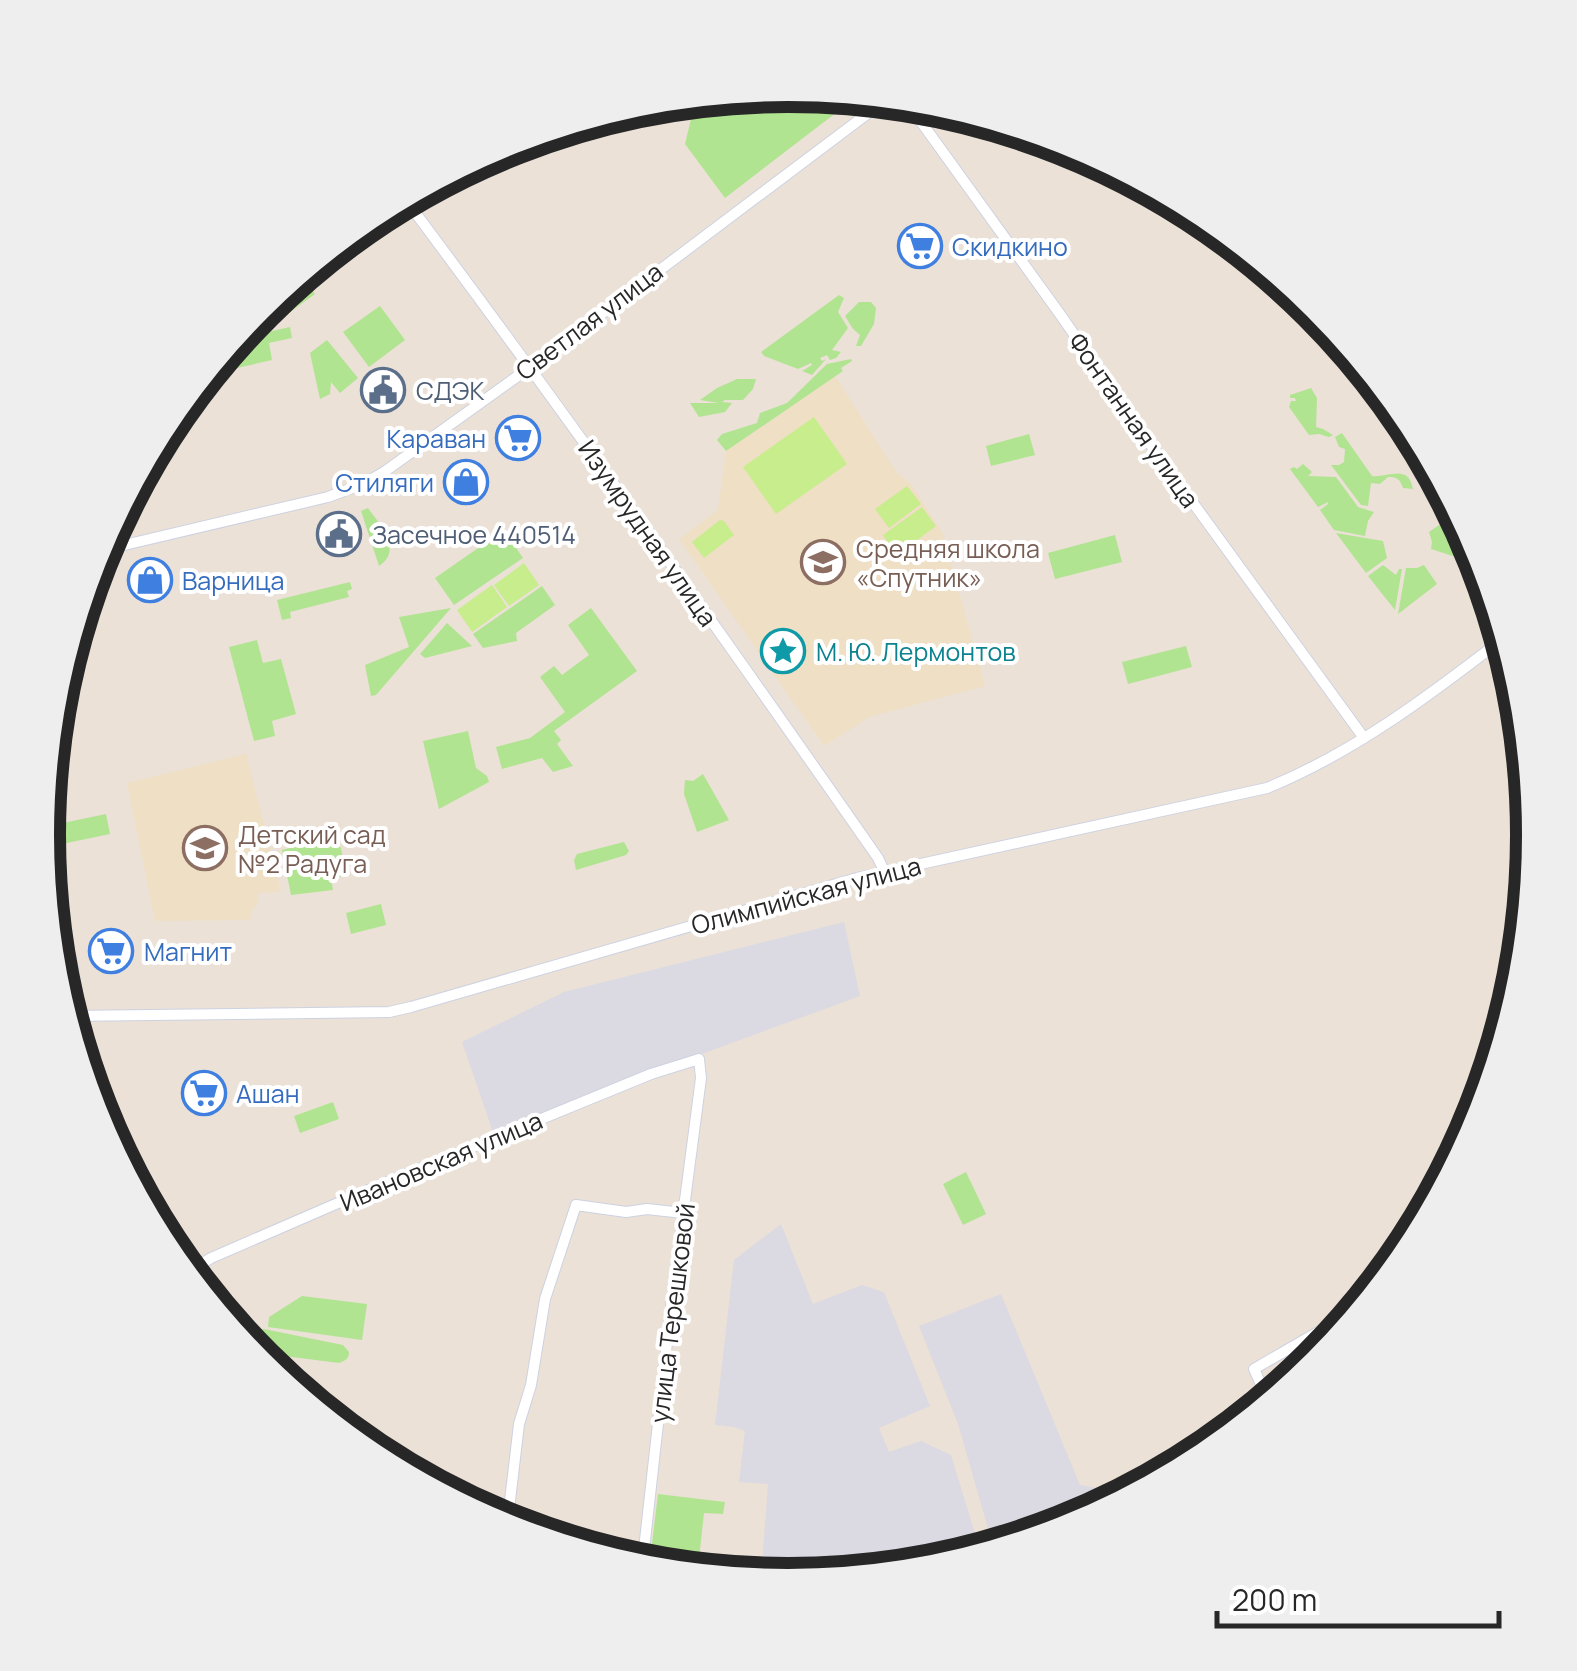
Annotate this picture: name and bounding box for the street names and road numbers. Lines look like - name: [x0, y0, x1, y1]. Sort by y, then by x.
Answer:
- street label: Светлая улица: [508, 254, 670, 388]
- street label: Фонтанная улица: [1061, 325, 1207, 515]
- street label: Изумрудная улица: [570, 433, 726, 633]
- street label: Олимпийская улица: [687, 848, 925, 942]
- street label: Ивановская улица: [334, 1103, 548, 1219]
- street label: улица Терешковой: [641, 1201, 703, 1425]

